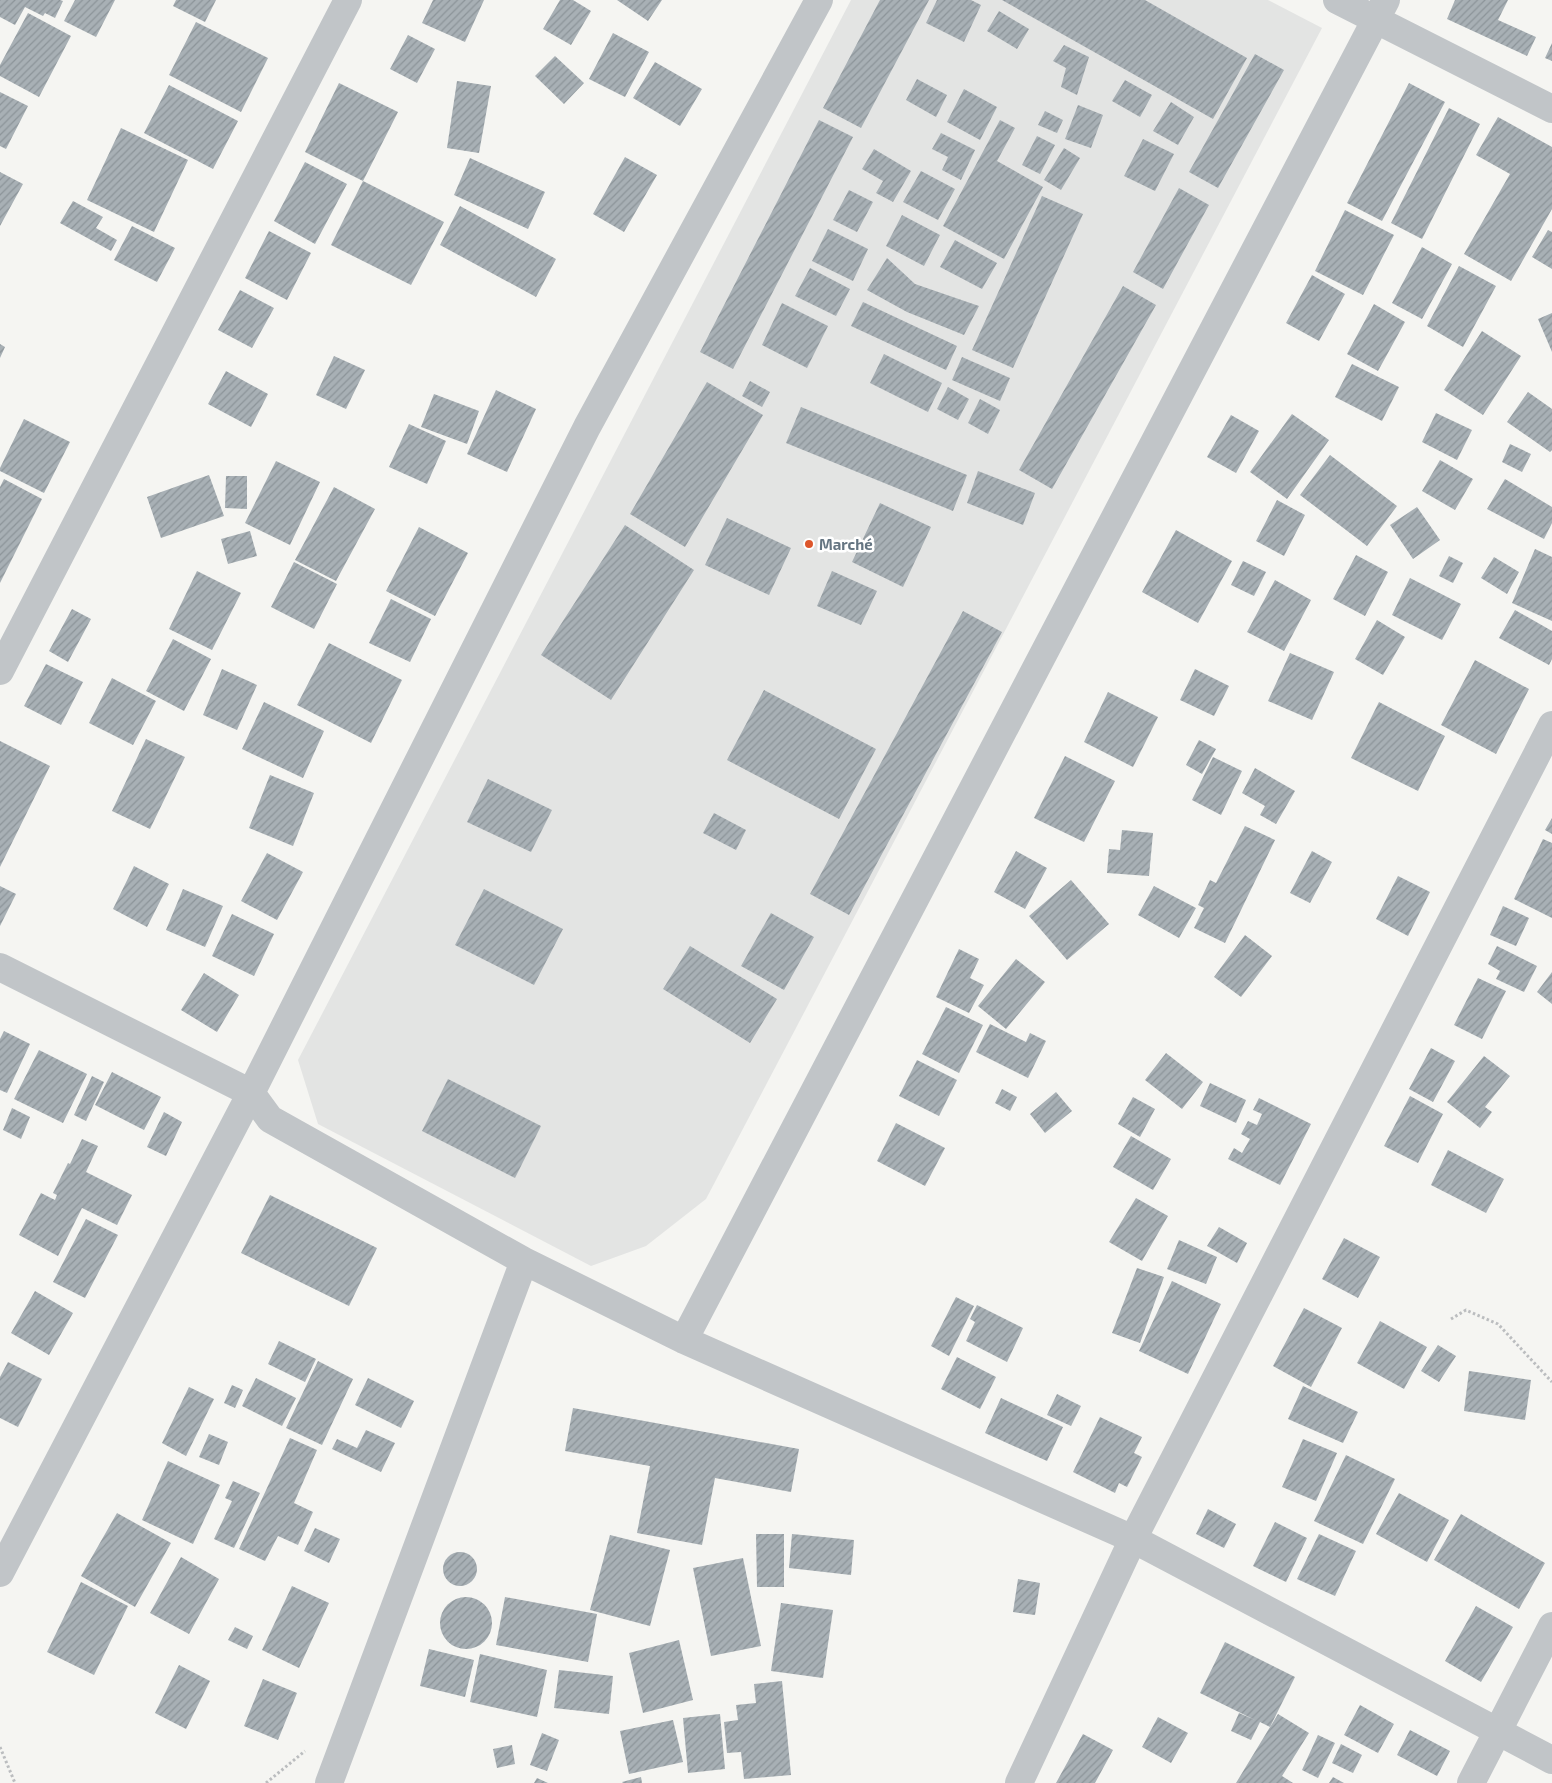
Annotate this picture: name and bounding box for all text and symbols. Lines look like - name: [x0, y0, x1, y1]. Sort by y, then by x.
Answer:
- place label: Marché: [819, 535, 873, 553]
- marker: Marché: [803, 538, 815, 550]

